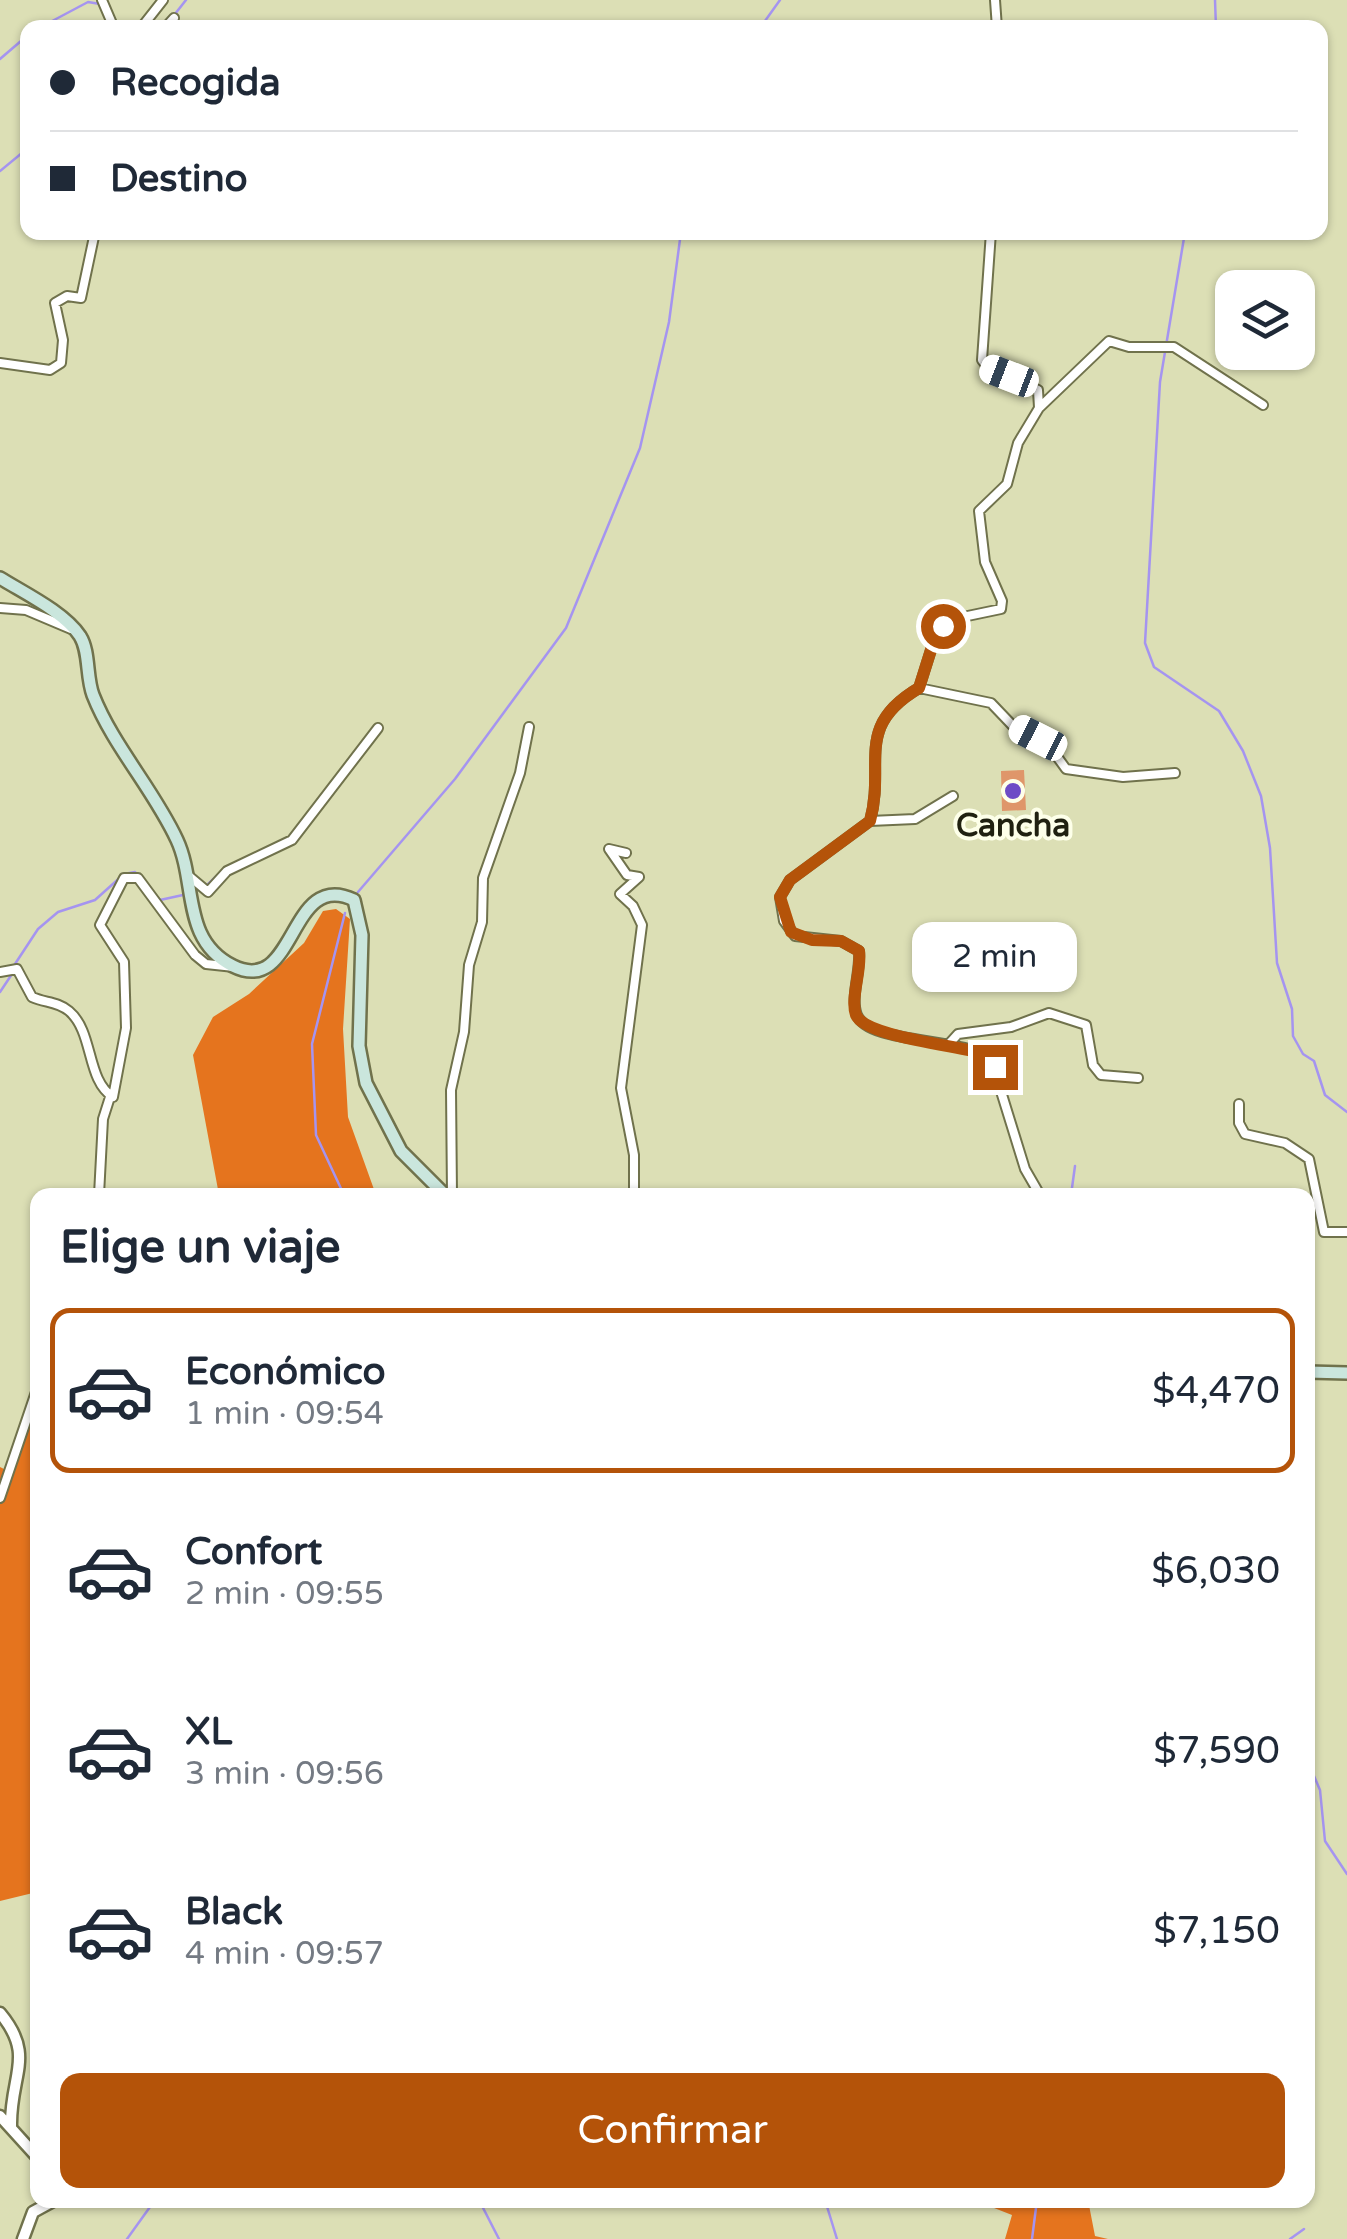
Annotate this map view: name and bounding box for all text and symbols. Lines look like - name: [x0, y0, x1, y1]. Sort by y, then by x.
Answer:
- text: Recogida: [110, 60, 281, 106]
- text: Destino: [110, 156, 248, 202]
- map controls: [1215, 270, 1315, 370]
- button: layers: [1215, 270, 1315, 370]
- car: [976, 351, 1042, 401]
- route start: [921, 604, 966, 649]
- car: [1004, 711, 1072, 765]
- marker: Cancha: [1002, 780, 1024, 802]
- place label: Cancha: [956, 807, 1070, 845]
- callout: 2 min: [912, 922, 1078, 992]
- text: 2 min: [952, 938, 1037, 976]
- route end: [973, 1045, 1018, 1090]
- text: Elige un viaje: [60, 1221, 340, 1275]
- icon: car: [65, 1346, 155, 1436]
- text: Económico: [185, 1349, 386, 1395]
- text: $4,470: [1152, 1368, 1280, 1414]
- text: 1 min · 09:54: [185, 1395, 384, 1433]
- icon: car: [65, 1526, 155, 1616]
- text: Confort: [185, 1529, 322, 1575]
- text: $6,030: [1151, 1548, 1280, 1594]
- text: 2 min · 09:55: [185, 1575, 384, 1613]
- icon: car: [65, 1706, 155, 1796]
- text: XL: [185, 1709, 232, 1755]
- text: $7,590: [1153, 1728, 1280, 1774]
- text: 3 min · 09:56: [185, 1755, 384, 1793]
- icon: car: [65, 1886, 155, 1976]
- text: Black: [185, 1889, 283, 1935]
- text: $7,150: [1153, 1908, 1280, 1954]
- text: 4 min · 09:57: [185, 1935, 384, 1973]
- button: Confirmar: [60, 2073, 1285, 2188]

